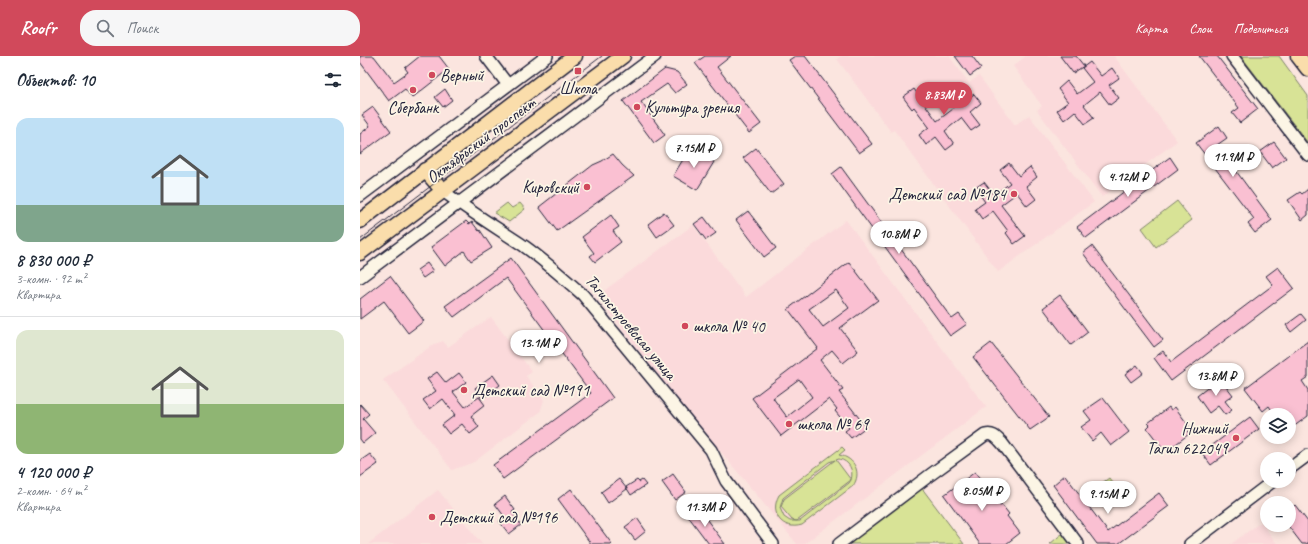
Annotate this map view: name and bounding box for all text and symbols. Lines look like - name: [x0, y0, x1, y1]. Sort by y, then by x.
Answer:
- search box: [80, 10, 360, 46]
- text: Roofr: [20, 16, 56, 40]
- icon: search: [94, 17, 116, 39]
- text: Поиск: [126, 19, 158, 38]
- text: Карта: [1135, 20, 1167, 37]
- text: Слои: [1189, 20, 1212, 37]
- text: Поделиться: [1234, 20, 1288, 37]
- place label: Верный: [440, 65, 484, 86]
- marker: Школа: [573, 66, 583, 76]
- icon: filters: [322, 69, 344, 91]
- text: Объектов: 10: [16, 70, 95, 91]
- marker: Верный: [427, 70, 437, 80]
- place label: Школа: [559, 78, 598, 99]
- pin: 8.83M ₽: [907, 82, 981, 116]
- marker: Сбербанк: [408, 85, 418, 95]
- text: 8.83M ₽: [924, 87, 964, 103]
- street label: Октябрьский проспект: [422, 92, 540, 188]
- place label: Сбербанк: [388, 97, 440, 118]
- place label: Культура зрения: [645, 97, 740, 119]
- marker: Культура зрения: [632, 102, 642, 112]
- pin: 7.15M ₽: [657, 135, 731, 169]
- text: 7.15M ₽: [674, 140, 714, 156]
- icon: home: [144, 144, 216, 216]
- pin: 11.9M ₽: [1196, 144, 1270, 178]
- text: 11.9M ₽: [1213, 149, 1253, 165]
- pin: 4.12M ₽: [1091, 164, 1165, 198]
- text: 4.12M ₽: [1108, 169, 1148, 185]
- place label: Кировский: [522, 177, 580, 198]
- marker: Кировский: [582, 182, 592, 192]
- place label: Детский сад №184: [889, 184, 1008, 205]
- marker: Детский сад №184: [1009, 189, 1019, 199]
- pin: 10.8M ₽: [862, 221, 936, 255]
- text: 10.8M ₽: [879, 226, 919, 242]
- text: 8 830 000 ₽: [16, 250, 91, 271]
- street label: Тагилстроевская улица: [581, 270, 683, 386]
- text: 3-комн. · 92 m²: [16, 271, 86, 287]
- text: Квартира: [16, 287, 60, 303]
- place label: школа № 40: [693, 316, 766, 337]
- marker: школа № 40: [680, 321, 690, 331]
- pin: 13.1M ₽: [502, 330, 576, 364]
- text: 13.1M ₽: [519, 335, 559, 351]
- icon: home: [144, 356, 216, 428]
- pin: 13.8M ₽: [1179, 363, 1253, 397]
- text: 13.8M ₽: [1196, 368, 1236, 384]
- place label: Детский сад №191: [472, 380, 591, 401]
- marker: Детский сад №191: [459, 385, 469, 395]
- map controls: [1260, 408, 1296, 532]
- button: layers: [1260, 408, 1296, 444]
- place label: школа № 69: [797, 414, 870, 435]
- place label: Нижний Тагил 622049: [1146, 418, 1229, 459]
- marker: школа № 69: [784, 419, 794, 429]
- marker: Нижний Тагил 622049: [1231, 433, 1241, 443]
- button: +: [1260, 452, 1296, 488]
- text: 4 120 000 ₽: [16, 462, 91, 483]
- pin: 8.05M ₽: [945, 478, 1019, 512]
- pin: 9.15M ₽: [1071, 481, 1145, 515]
- text: 2-комн. · 64 m²: [16, 483, 86, 499]
- text: 8.05M ₽: [962, 483, 1002, 499]
- text: 9.15M ₽: [1088, 486, 1128, 502]
- pin: 11.3M ₽: [668, 494, 742, 528]
- button: −: [1260, 496, 1296, 532]
- text: Квартира: [16, 499, 60, 515]
- text: 11.3M ₽: [685, 499, 725, 515]
- place label: Детский сад №196: [440, 507, 559, 528]
- marker: Детский сад №196: [427, 512, 437, 522]

